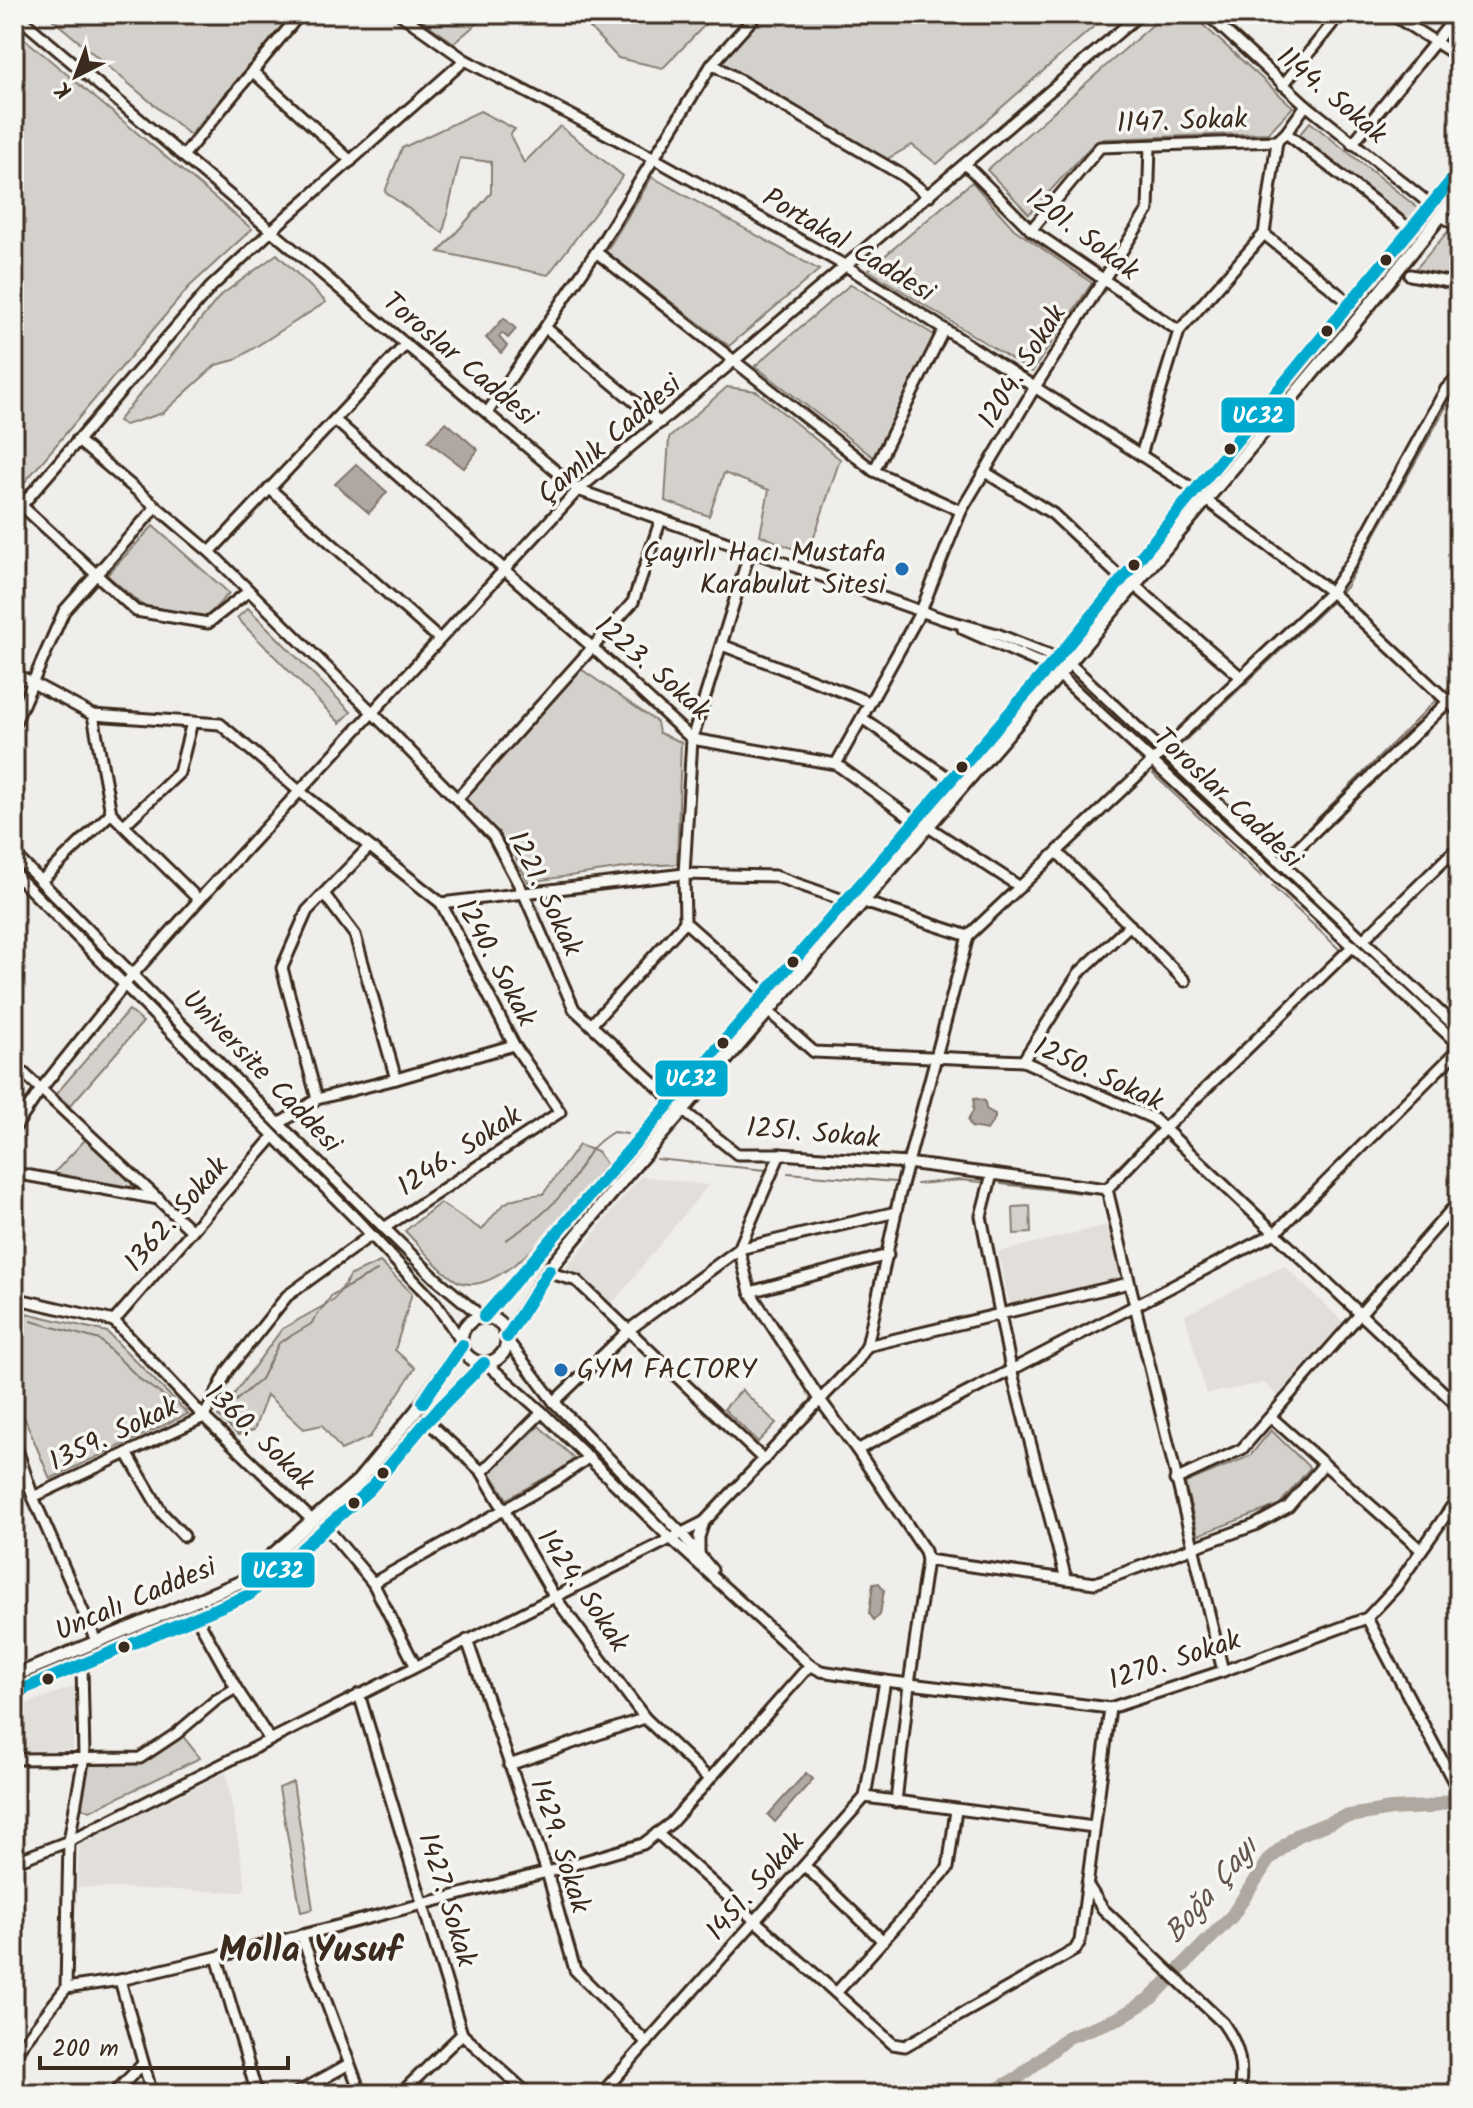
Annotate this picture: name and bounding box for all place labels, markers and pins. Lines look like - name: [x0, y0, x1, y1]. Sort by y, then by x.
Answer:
- unlabelled marker: [1378, 252, 1394, 268]
- unlabelled marker: [1319, 323, 1335, 339]
- unlabelled marker: [1222, 441, 1238, 457]
- place label: Çayırlı Hacı Mustafa Karabulut Sitesi: [643, 531, 887, 608]
- unlabelled marker: [1126, 557, 1142, 573]
- marker: Çayırlı Hacı Mustafa Karabulut Sitesi: [893, 560, 911, 578]
- unlabelled marker: [954, 759, 970, 775]
- unlabelled marker: [785, 954, 801, 970]
- unlabelled marker: [715, 1035, 731, 1051]
- place label: GYM FACTORY: [577, 1348, 757, 1393]
- marker: GYM FACTORY: [552, 1361, 570, 1379]
- unlabelled marker: [375, 1465, 391, 1481]
- unlabelled marker: [346, 1495, 362, 1511]
- unlabelled marker: [116, 1639, 132, 1655]
- unlabelled marker: [40, 1671, 56, 1687]

